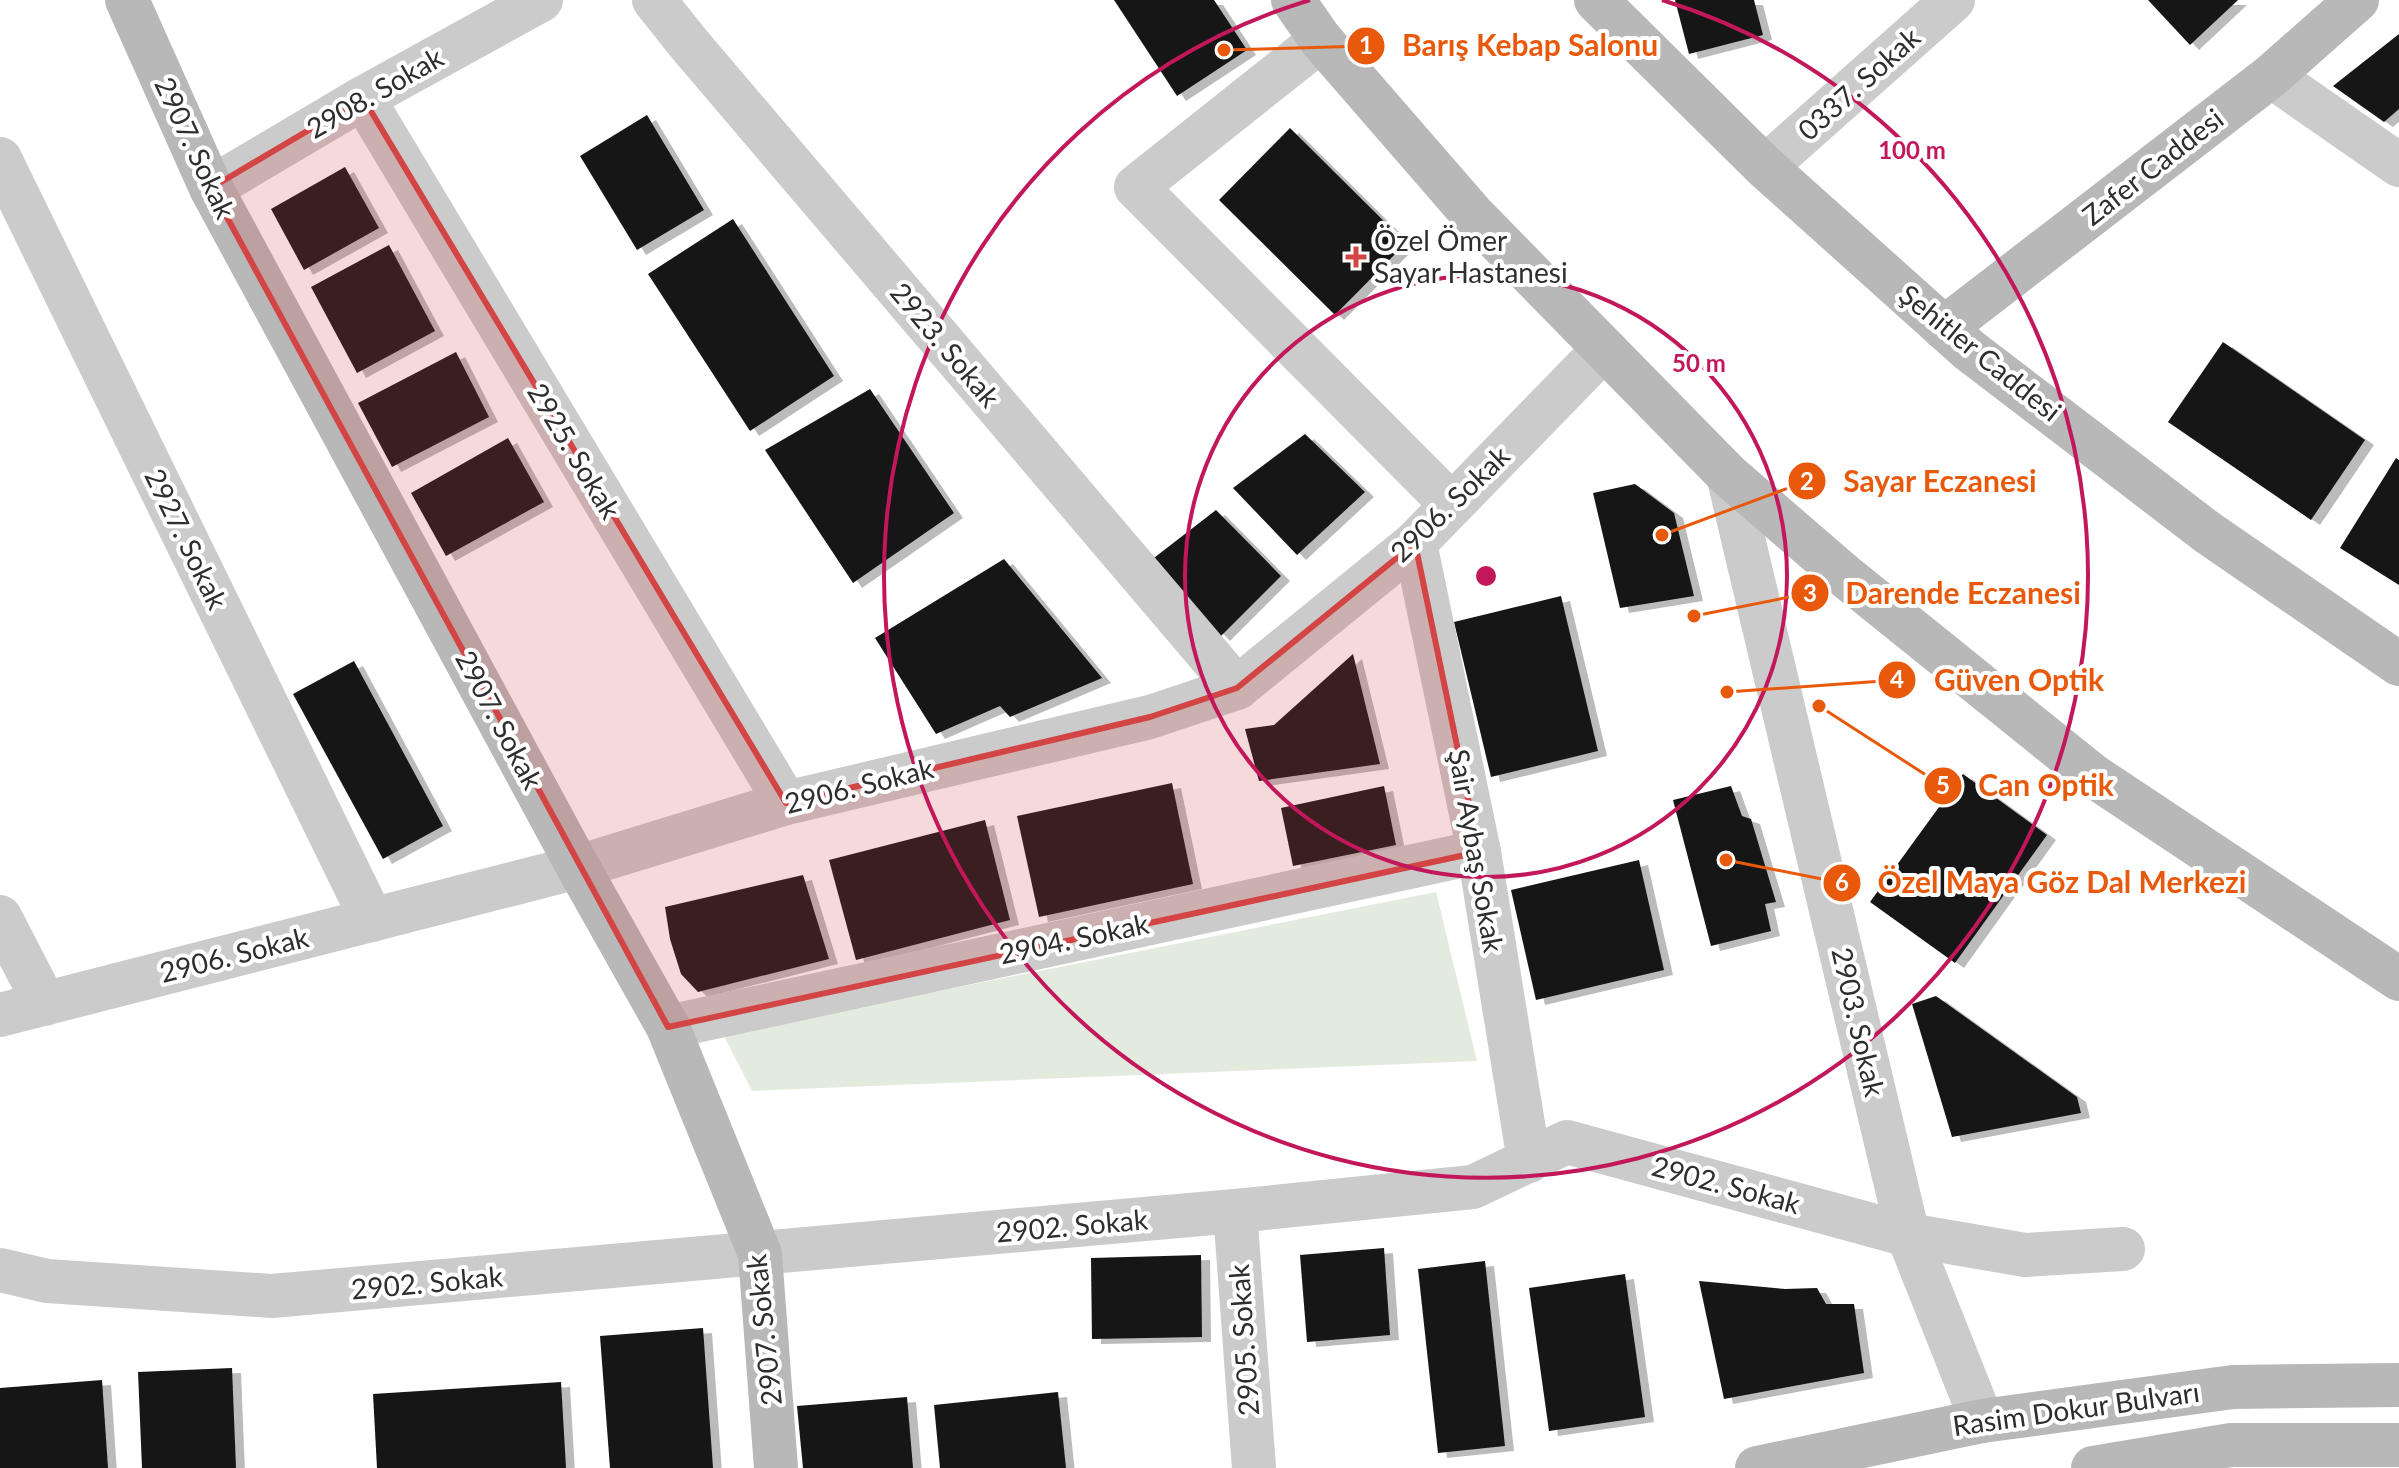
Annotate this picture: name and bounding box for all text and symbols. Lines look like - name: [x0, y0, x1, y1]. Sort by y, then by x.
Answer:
- callout: Barış Kebap Salonu: [1346, 19, 1674, 73]
- street label: 0337. Sokak: [1790, 19, 1927, 147]
- text: Barış Kebap Salonu: [1402, 26, 1658, 62]
- text: 1: [1359, 30, 1373, 59]
- street label: 2908. Sokak: [300, 39, 450, 145]
- street label: 2907. Sokak: [148, 71, 244, 224]
- street label: Zafer Caddesi: [2075, 101, 2229, 232]
- text: 100 m: [1878, 135, 1946, 164]
- place label: Özel Ömer Sayar Hastanesi: [1374, 223, 1568, 289]
- marker: Özel Ömer Sayar Hastanesi: [1345, 246, 1367, 268]
- street label: 2923. Sokak: [884, 275, 1008, 414]
- street label: Şehitler Caddesi: [1893, 277, 2068, 428]
- text: 50 m: [1672, 348, 1726, 377]
- street label: 2925. Sokak: [521, 377, 629, 525]
- street label: 2906. Sokak: [1383, 438, 1516, 568]
- callout: Sayar Eczanesi: [1787, 454, 2053, 508]
- text: Sayar Eczanesi: [1843, 462, 2037, 498]
- street label: 2927. Sokak: [138, 463, 236, 615]
- text: 2: [1800, 466, 1814, 495]
- centre of rings: [1472, 562, 1500, 590]
- callout: Darende Eczanesi: [1790, 566, 2097, 620]
- text: Darende Eczanesi: [1845, 574, 2081, 610]
- text: 3: [1803, 578, 1817, 607]
- street label: 2907. Sokak: [449, 644, 551, 795]
- callout: Güven Optik: [1877, 653, 2120, 707]
- text: Güven Optik: [1934, 661, 2105, 697]
- text: 4: [1890, 664, 1904, 693]
- street label: Şair Aybaş Sokak: [1442, 746, 1512, 956]
- street label: 2906. Sokak: [781, 750, 937, 820]
- callout: Can Optik: [1923, 759, 2130, 813]
- text: Can Optik: [1978, 766, 2115, 802]
- text: 5: [1936, 770, 1950, 799]
- callout: Özel Maya Göz Dal Merkezi: [1822, 856, 2262, 910]
- text: Özel Maya Göz Dal Merkezi: [1878, 863, 2246, 899]
- text: 6: [1835, 867, 1849, 896]
- street label: 2904. Sokak: [996, 905, 1152, 970]
- street label: 2906. Sokak: [156, 919, 312, 989]
- street label: 2903. Sokak: [1825, 944, 1893, 1100]
- street label: 2902. Sokak: [1648, 1148, 1805, 1220]
- street label: 2902. Sokak: [995, 1201, 1150, 1249]
- street label: 2907. Sokak: [738, 1252, 788, 1408]
- street label: 2902. Sokak: [350, 1258, 505, 1306]
- street label: 2905. Sokak: [1221, 1262, 1265, 1417]
- street label: Rasim Dokur Bulvarı: [1950, 1374, 2201, 1442]

